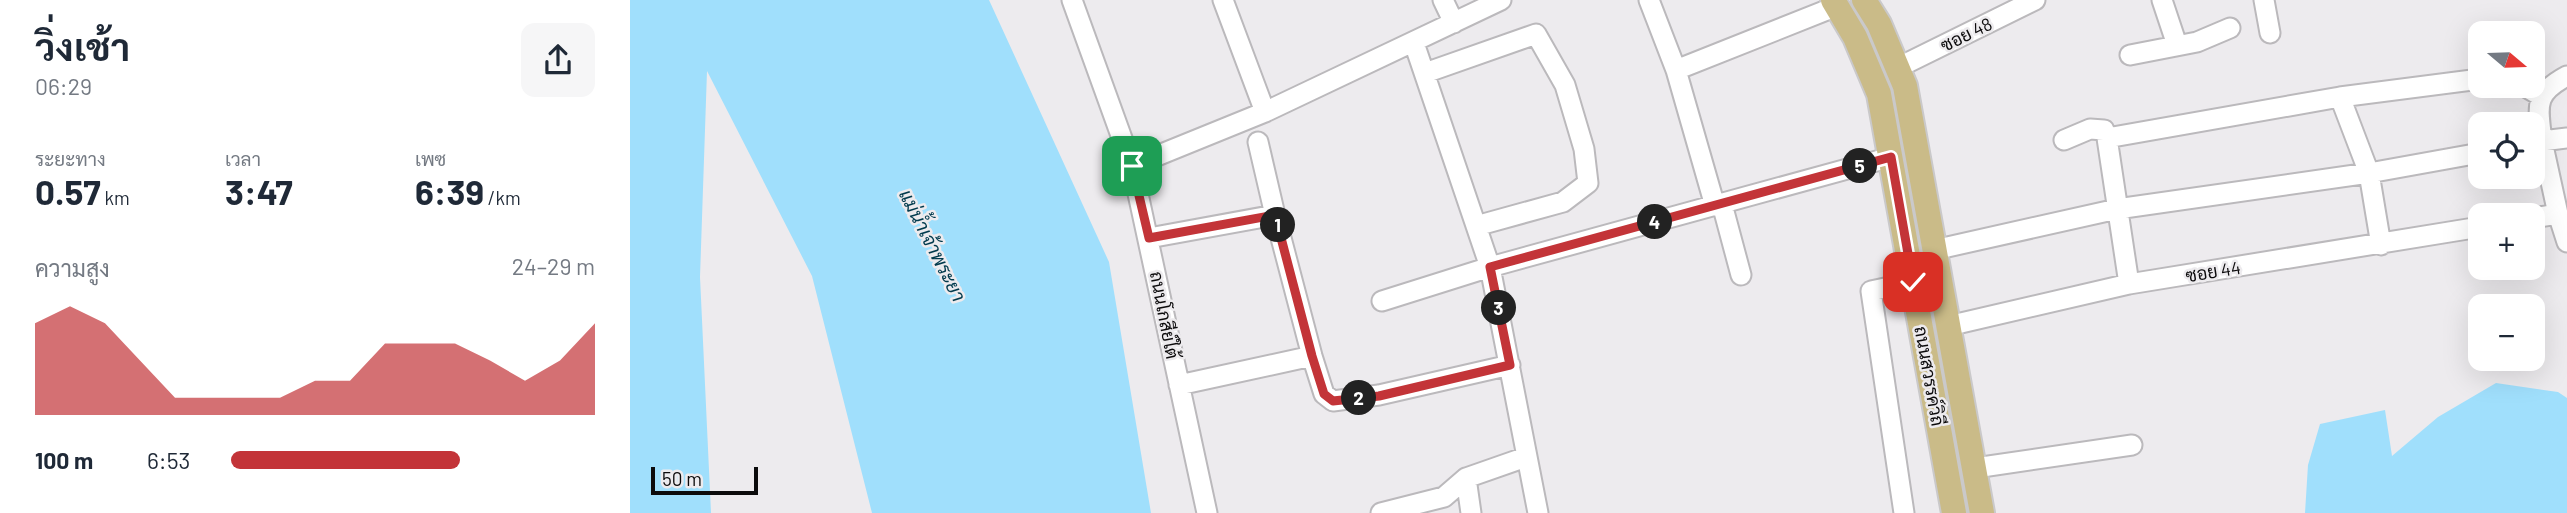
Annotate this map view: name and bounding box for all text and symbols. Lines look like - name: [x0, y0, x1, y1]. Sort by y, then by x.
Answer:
- street label: ซอย 48: [1937, 12, 1995, 56]
- north arrow: [2468, 21, 2544, 98]
- map controls: [2468, 21, 2545, 371]
- text: วิ่งเช้า: [35, 23, 130, 69]
- button: share: [521, 23, 595, 97]
- text: 06:29: [35, 72, 92, 100]
- button: locate: [2468, 112, 2545, 189]
- pin: [1102, 136, 1162, 196]
- text: ระยะทาง: [35, 147, 106, 170]
- text: เวลา: [225, 147, 261, 170]
- text: เพซ: [415, 147, 446, 170]
- icon: arrive: [1113, 147, 1151, 185]
- pin: 5: [1842, 148, 1878, 184]
- text: 5: [1854, 154, 1865, 177]
- text: 0.57: [35, 170, 101, 212]
- text: 3:47: [225, 170, 293, 212]
- text: 6:39: [415, 170, 484, 212]
- water label: แม่น้ำเจ้าพระยา: [895, 184, 974, 305]
- text: km: [101, 186, 130, 209]
- text: /km: [484, 186, 521, 209]
- button: +: [2468, 203, 2545, 280]
- pin: 4: [1637, 204, 1672, 240]
- pin: 1: [1260, 208, 1296, 243]
- text: 4: [1649, 210, 1660, 233]
- text: 1: [1274, 213, 1281, 236]
- text: 24–29 m: [512, 252, 595, 280]
- pin: [1883, 252, 1943, 312]
- text: ความสูง: [35, 254, 110, 282]
- street label: ซอย 44: [2184, 256, 2242, 286]
- icon: check: [1894, 263, 1932, 301]
- street label: ถนนโกสีย์ใต้: [1146, 269, 1185, 362]
- pin: 3: [1482, 290, 1516, 326]
- button: −: [2468, 294, 2545, 371]
- text: 3: [1493, 296, 1504, 319]
- street label: ถนนสวรรค์วิถี: [1910, 324, 1951, 428]
- pin: 2: [1342, 380, 1376, 416]
- text: 2: [1353, 386, 1364, 409]
- text: 100 m: [35, 446, 93, 474]
- text: 6:53: [147, 446, 190, 474]
- scale bar: [651, 464, 758, 496]
- text: 50 m: [662, 467, 702, 490]

